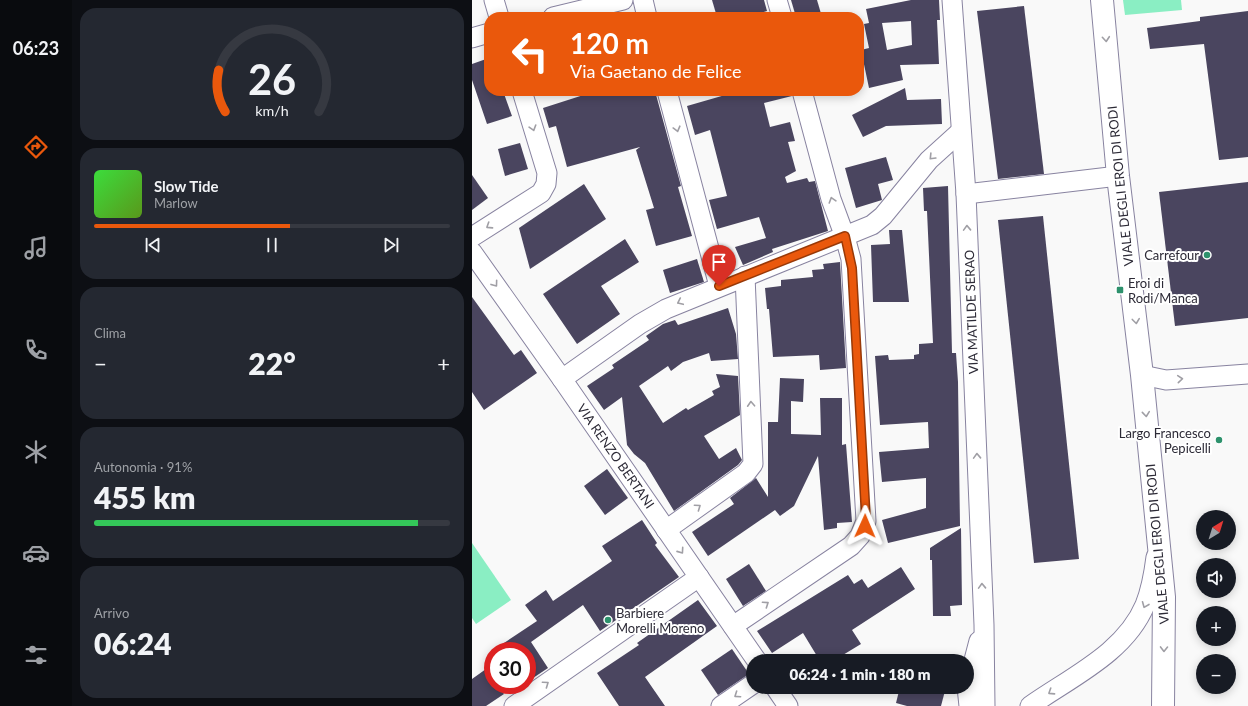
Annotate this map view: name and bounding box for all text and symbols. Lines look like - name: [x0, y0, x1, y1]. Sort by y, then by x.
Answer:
- text: 120 m: [570, 26, 649, 60]
- icon: left: [504, 28, 556, 80]
- one-way arrow: [1101, 36, 1110, 42]
- text: 06:23: [13, 37, 59, 59]
- text: 26: [248, 54, 296, 104]
- text: Via Gaetano de Felice: [570, 60, 741, 82]
- text: km/h: [255, 101, 289, 118]
- street label: VIALE DEGLI EROI DI RODI: [1104, 105, 1136, 267]
- one-way arrow: [528, 125, 537, 132]
- one-way arrow: [673, 125, 681, 132]
- icon: directions: [22, 133, 50, 161]
- one-way arrow: [929, 152, 937, 160]
- text: Slow Tide: [154, 177, 219, 195]
- text: Marlow: [154, 195, 198, 211]
- one-way arrow: [828, 197, 837, 204]
- one-way arrow: [486, 222, 493, 229]
- one-way arrow: [963, 225, 971, 231]
- icon: music: [22, 234, 50, 262]
- icon: previous: [142, 234, 164, 256]
- icon: pause: [261, 234, 283, 256]
- icon: next: [380, 234, 402, 256]
- pin: [702, 245, 736, 286]
- place label: Carrefour: [1144, 247, 1199, 263]
- street label: VIA MATILDE SERAO: [961, 250, 981, 374]
- marker: Carrefour: [1202, 250, 1212, 260]
- icon: arrive: [708, 251, 730, 273]
- place label: Eroi di Rodi/Manca: [1128, 275, 1198, 306]
- one-way arrow: [490, 280, 498, 287]
- marker: Eroi di Rodi/Manca: [1115, 285, 1125, 295]
- one-way arrow: [676, 297, 684, 305]
- one-way arrow: [1131, 318, 1140, 324]
- text: Clima: [94, 325, 126, 341]
- icon: phone: [22, 336, 50, 364]
- text: 22°: [248, 345, 296, 381]
- text: −: [94, 350, 107, 377]
- text: +: [437, 350, 450, 377]
- one-way arrow: [1177, 375, 1183, 384]
- street label: VIA RENZO BERTANI: [574, 401, 658, 511]
- one-way arrow: [747, 401, 756, 407]
- one-way arrow: [1141, 410, 1150, 417]
- place label: Largo Francesco Pepicelli: [1119, 425, 1211, 456]
- marker: Largo Francesco Pepicelli: [1214, 435, 1224, 445]
- icon: climate: [22, 438, 50, 466]
- one-way arrow: [973, 453, 981, 459]
- text: Autonomia · 91%: [94, 459, 192, 475]
- street label: VIALE DEGLI EROI DI RODI: [1142, 463, 1172, 625]
- text: 455 km: [94, 479, 195, 515]
- one-way arrow: [694, 505, 701, 512]
- position arrow: [844, 505, 886, 547]
- north arrow: [1196, 510, 1236, 550]
- map controls: [1196, 510, 1236, 694]
- icon: car: [22, 539, 50, 567]
- one-way arrow: [676, 547, 683, 554]
- button: sound: [1196, 558, 1236, 598]
- one-way arrow: [978, 583, 987, 589]
- one-way arrow: [761, 602, 768, 609]
- one-way arrow: [1141, 602, 1149, 609]
- text: Arrivo: [94, 605, 129, 621]
- place label: Barbiere Morelli Moreno: [616, 605, 704, 636]
- button: +: [1196, 606, 1236, 646]
- marker: Barbiere Morelli Moreno: [603, 615, 613, 625]
- text: 06:24: [94, 625, 172, 661]
- icon: filters: [22, 641, 50, 669]
- speed limit sign: 30: [484, 642, 536, 694]
- one-way arrow: [1160, 646, 1168, 652]
- button: −: [1196, 654, 1236, 694]
- text: 06:24 · 1 min · 180 m: [789, 665, 931, 683]
- one-way arrow: [542, 681, 549, 689]
- one-way arrow: [1048, 687, 1055, 695]
- one-way arrow: [734, 690, 741, 698]

